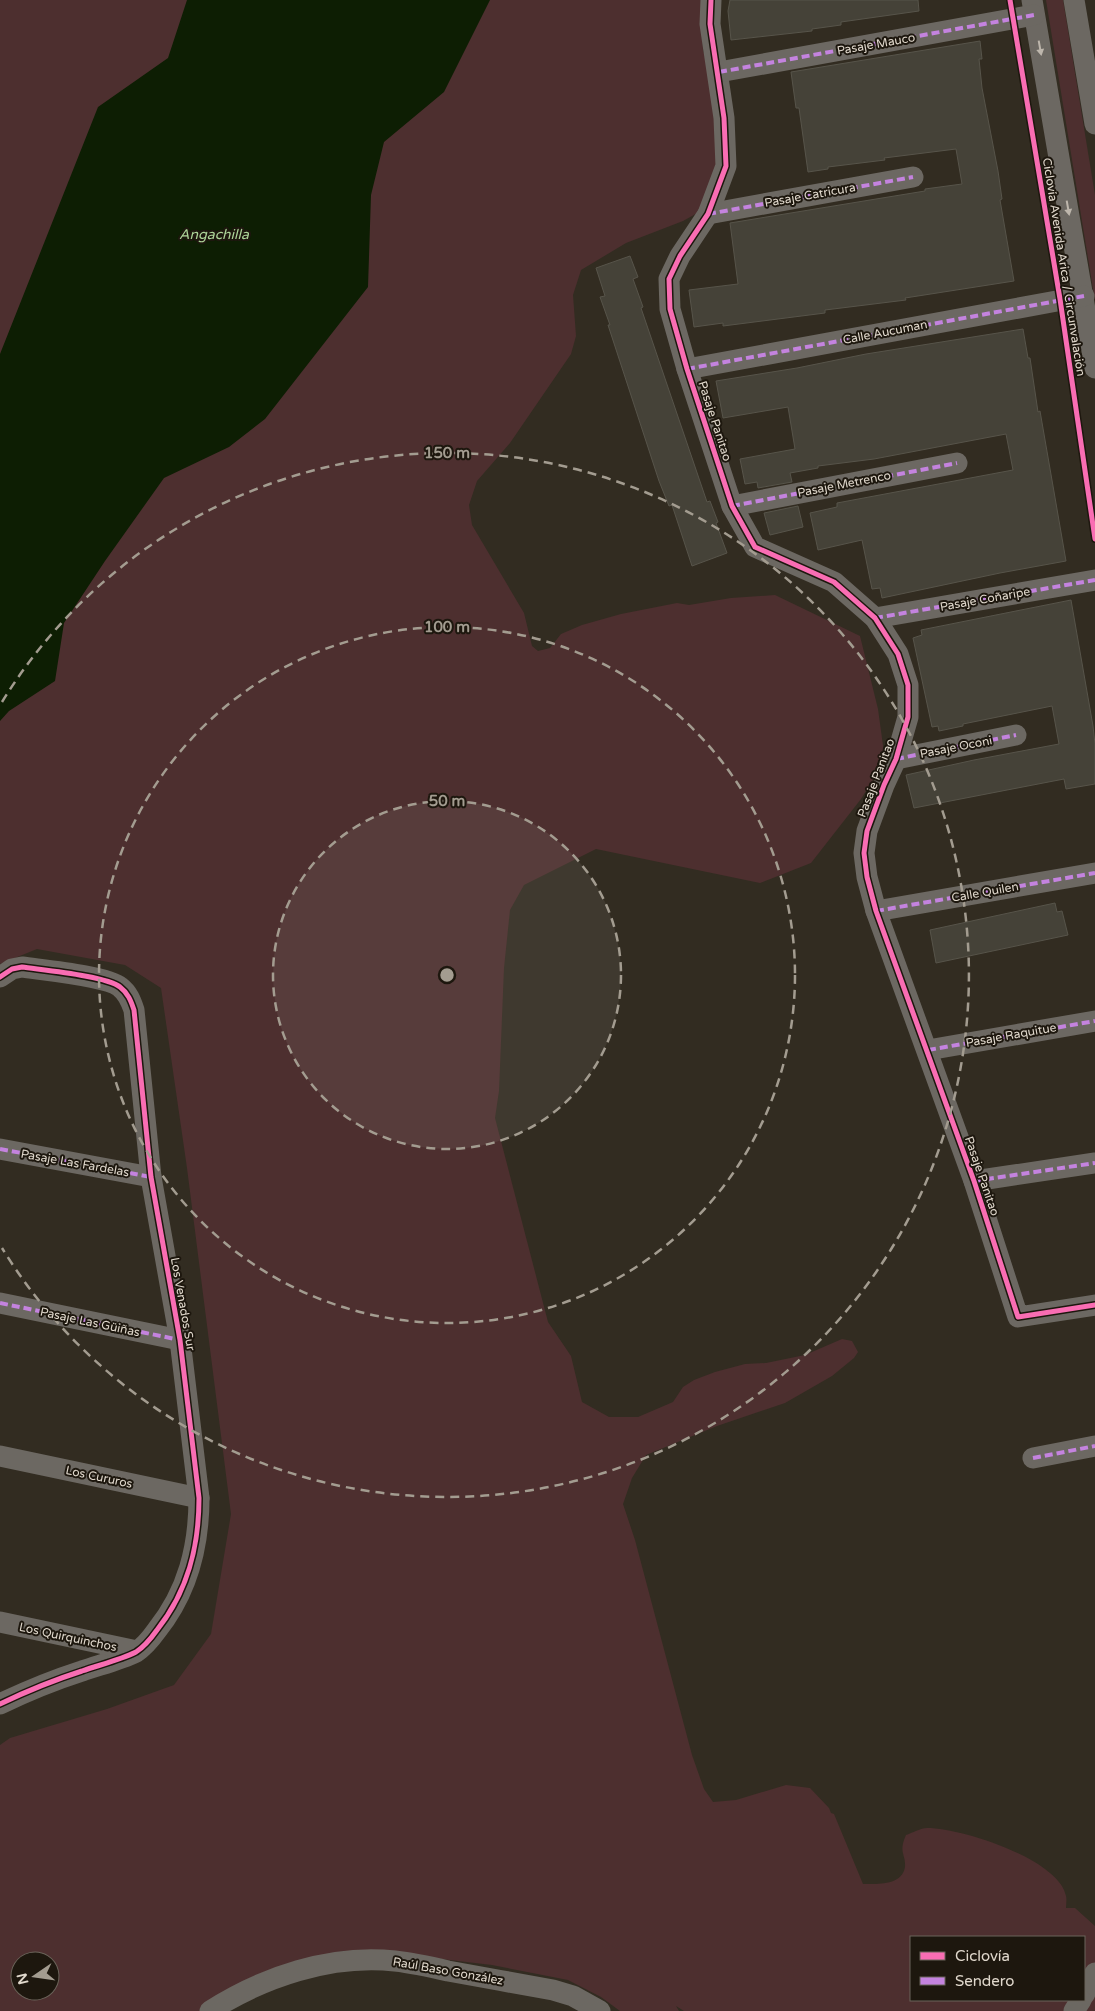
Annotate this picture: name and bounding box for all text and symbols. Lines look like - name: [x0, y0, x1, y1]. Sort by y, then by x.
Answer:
- street label: Pasaje Mauco: [836, 30, 916, 58]
- one-way arrow: [1036, 40, 1044, 56]
- street label: Ciclovía Avenida Arica / Circunvalación: [1040, 157, 1088, 377]
- street label: Pasaje Catricura: [763, 180, 857, 210]
- one-way arrow: [1065, 200, 1073, 216]
- water label: Angachilla: [179, 226, 250, 243]
- street label: Calle Aucuman: [842, 317, 928, 347]
- street label: Pasaje Panitao: [695, 379, 735, 463]
- text: 150 m: [424, 444, 470, 462]
- street label: Pasaje Metrenco: [796, 468, 892, 500]
- street label: Pasaje Coñaripe: [939, 584, 1031, 614]
- text: 100 m: [424, 618, 470, 636]
- street label: Pasaje Oconi: [919, 733, 993, 761]
- street label: Pasaje Panitao: [855, 737, 897, 819]
- text: 50 m: [429, 792, 465, 810]
- street label: Calle Quilen: [950, 879, 1020, 905]
- centre of rings: [438, 966, 456, 984]
- street label: Pasaje Raquitue: [965, 1020, 1058, 1050]
- street label: Pasaje Panitao: [962, 1134, 1002, 1218]
- street label: Pasaje Las Fardelas: [20, 1147, 131, 1179]
- street label: Los Venados Sur: [168, 1256, 198, 1352]
- street label: Pasaje Las Güiñas: [39, 1305, 141, 1339]
- street label: Los Cururos: [64, 1463, 134, 1491]
- street label: Los Quirquinchos: [18, 1620, 118, 1654]
- legend: [910, 1936, 1085, 2001]
- text: Ciclovía: [955, 1947, 1010, 1965]
- north arrow: [10, 1951, 60, 2001]
- street label: Raúl Baso González: [392, 1954, 504, 1988]
- text: N: [13, 1971, 32, 1986]
- text: Sendero: [955, 1972, 1014, 1990]

